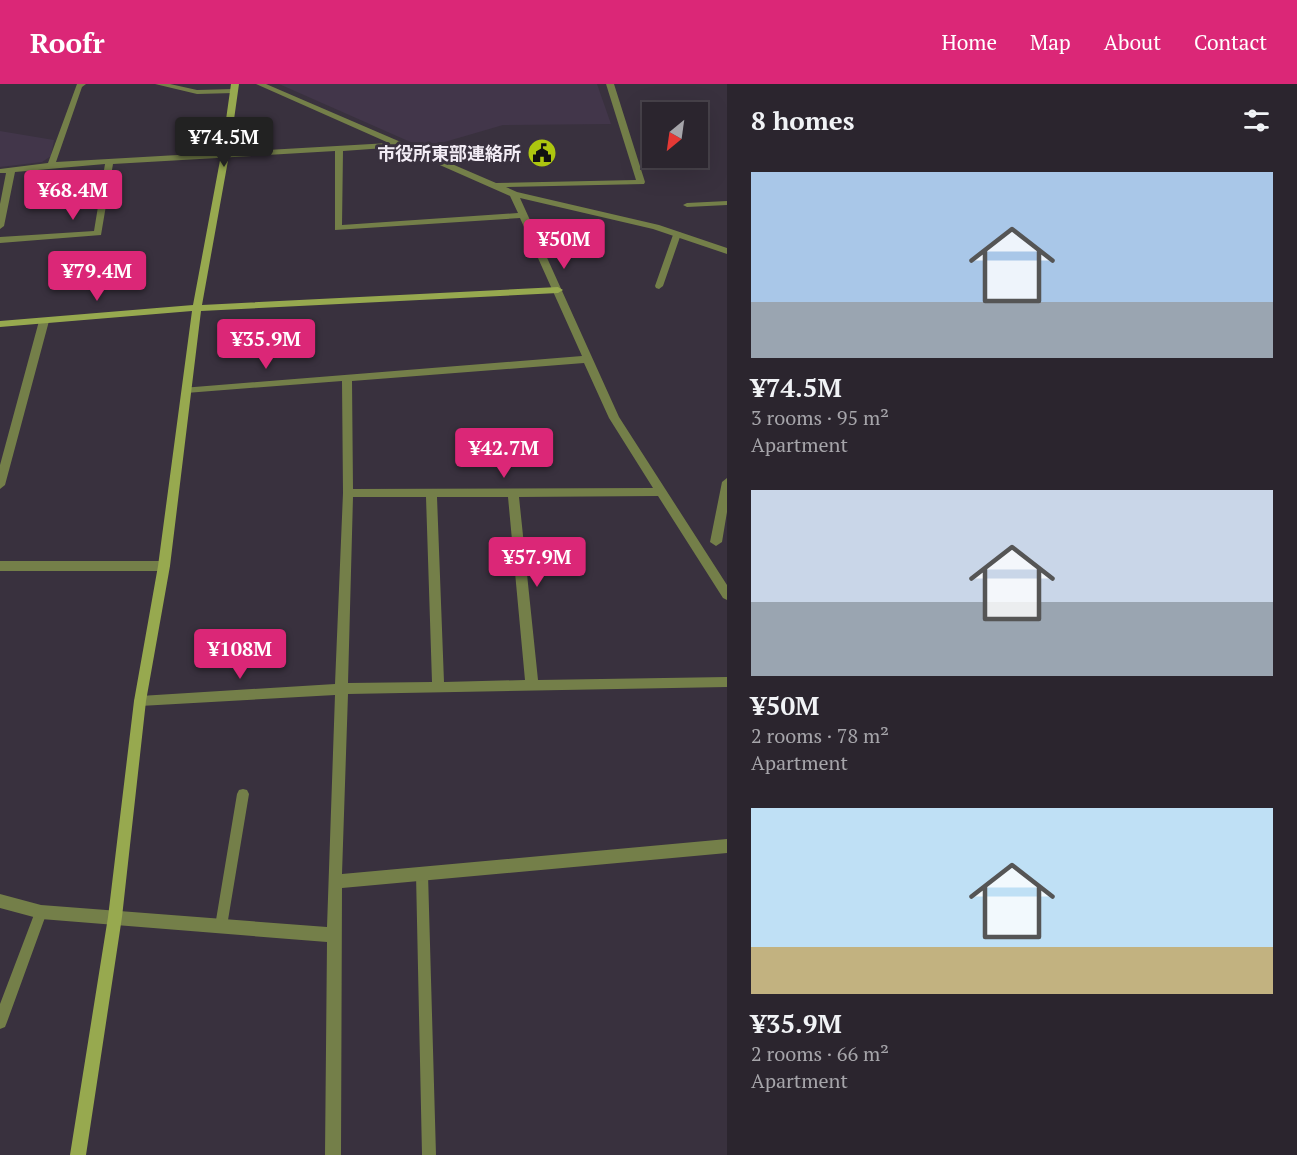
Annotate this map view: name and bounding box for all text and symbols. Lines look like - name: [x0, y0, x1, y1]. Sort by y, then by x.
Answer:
- text: Roofr: [30, 24, 104, 61]
- text: Home: [941, 28, 997, 56]
- text: Map: [1030, 28, 1071, 56]
- text: About: [1104, 28, 1161, 56]
- text: Contact: [1194, 28, 1267, 56]
- north arrow: [642, 102, 708, 168]
- map controls: [642, 102, 708, 168]
- text: 8 homes: [751, 103, 855, 137]
- icon: filters: [1240, 104, 1273, 137]
- pin: ¥74.5M: [175, 117, 273, 168]
- text: ¥74.5M: [189, 123, 259, 150]
- public building icon: 市役所東部連絡所: [526, 137, 558, 169]
- place label: 市役所東部連絡所: [377, 141, 521, 165]
- pin: ¥68.4M: [24, 170, 122, 221]
- text: ¥68.4M: [38, 176, 108, 203]
- icon: home: [958, 211, 1066, 319]
- pin: ¥50M: [528, 219, 600, 270]
- text: ¥50M: [538, 225, 590, 252]
- pin: ¥79.4M: [48, 251, 146, 302]
- text: ¥79.4M: [62, 257, 132, 284]
- pin: ¥35.9M: [217, 319, 315, 370]
- text: ¥35.9M: [231, 325, 301, 352]
- text: ¥74.5M: [751, 370, 842, 404]
- text: 3 rooms · 95 m²: [751, 404, 889, 431]
- pin: ¥42.7M: [455, 428, 553, 479]
- text: Apartment: [751, 431, 848, 458]
- text: ¥42.7M: [469, 434, 539, 461]
- icon: home: [958, 529, 1066, 637]
- pin: ¥57.9M: [488, 537, 586, 588]
- text: ¥57.9M: [503, 543, 571, 570]
- pin: ¥108M: [198, 629, 282, 680]
- text: ¥108M: [208, 635, 272, 662]
- text: ¥50M: [751, 688, 819, 722]
- text: 2 rooms · 78 m²: [751, 722, 889, 749]
- text: Apartment: [751, 749, 848, 776]
- icon: home: [958, 847, 1066, 955]
- text: ¥35.9M: [751, 1006, 842, 1040]
- text: 2 rooms · 66 m²: [751, 1040, 889, 1067]
- text: Apartment: [751, 1067, 848, 1094]

